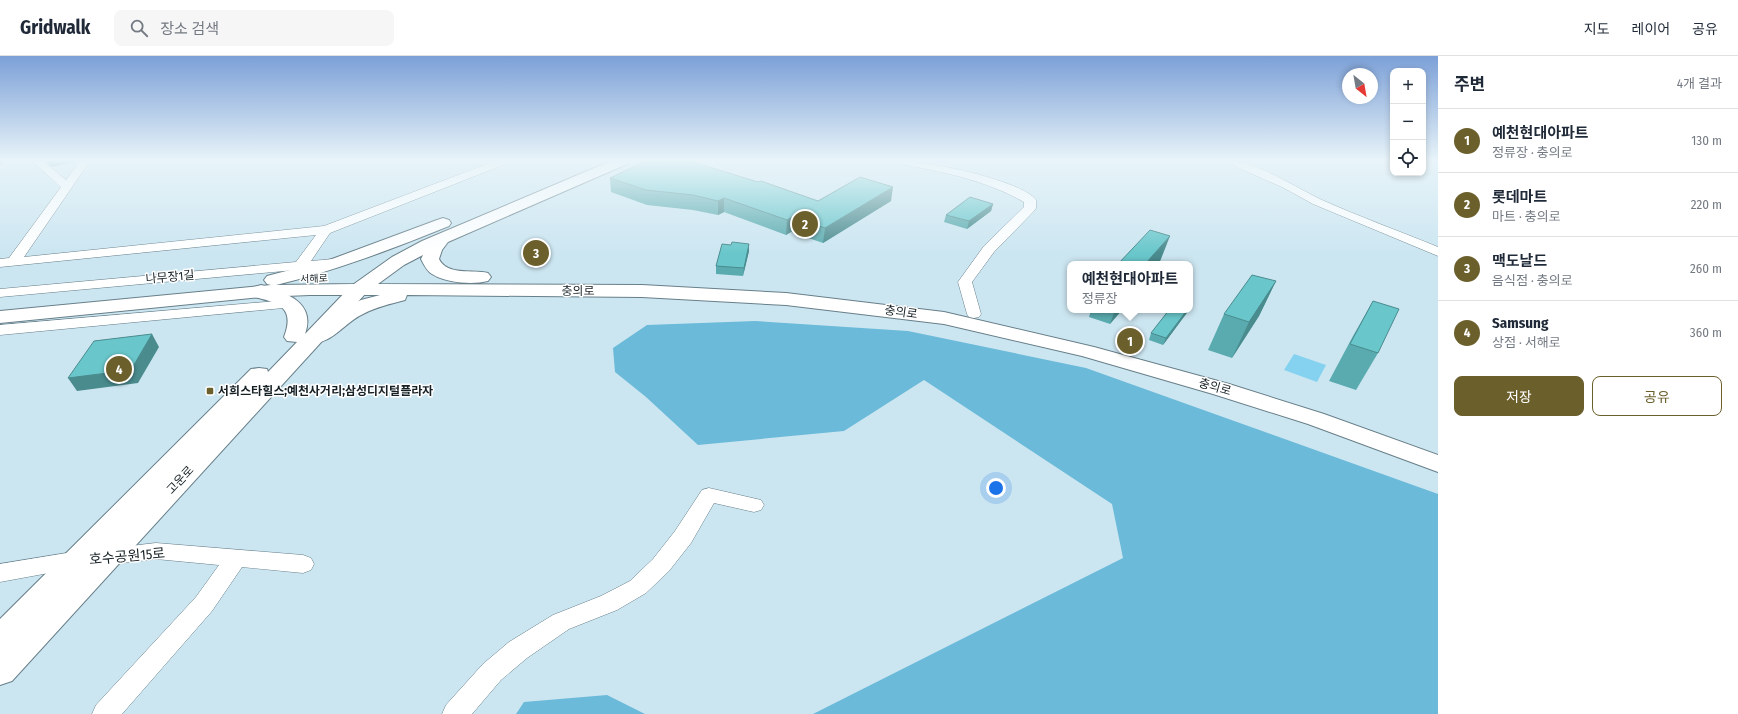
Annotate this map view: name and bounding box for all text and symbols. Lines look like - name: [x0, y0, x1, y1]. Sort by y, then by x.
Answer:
- search box: [114, 10, 394, 46]
- text: Gridwalk: [20, 16, 90, 39]
- icon: search: [128, 17, 150, 39]
- text: 장소 검색: [160, 20, 219, 38]
- text: 지도: [1584, 21, 1610, 38]
- text: 레이어: [1632, 21, 1670, 38]
- text: 공유: [1692, 21, 1718, 38]
- north arrow: [1342, 68, 1378, 104]
- map controls: [1390, 68, 1426, 176]
- button: +: [1390, 68, 1426, 104]
- text: 주변: [1454, 74, 1485, 95]
- text: 4개 결과: [1677, 76, 1722, 91]
- button: −: [1390, 104, 1426, 140]
- text: 예천현대아파트: [1492, 124, 1589, 142]
- text: 1: [1464, 133, 1470, 148]
- text: 130 m: [1691, 133, 1722, 148]
- button: locate: [1390, 140, 1426, 176]
- text: 정류장 · 충의로: [1492, 145, 1573, 160]
- text: 롯데마트: [1492, 188, 1547, 206]
- text: 2: [1464, 197, 1470, 212]
- text: 220 m: [1691, 197, 1722, 212]
- pin: 2: [792, 209, 818, 239]
- text: 마트 · 충의로: [1492, 209, 1561, 224]
- pin: 3: [523, 238, 549, 268]
- text: 맥도날드: [1492, 252, 1547, 270]
- popup: [1067, 261, 1193, 313]
- text: 3: [1464, 261, 1470, 276]
- text: 260 m: [1690, 261, 1722, 276]
- street label: 나무장1길: [145, 268, 195, 286]
- text: 예천현대아파트: [1082, 270, 1178, 288]
- street label: 서해로: [300, 273, 328, 285]
- text: 음식점 · 충의로: [1492, 273, 1573, 288]
- street label: 충의로: [561, 284, 595, 298]
- text: 정류장: [1082, 291, 1118, 306]
- street label: 충의로: [884, 303, 918, 321]
- text: Samsung: [1492, 314, 1548, 332]
- text: 4: [1464, 325, 1470, 340]
- text: 360 m: [1690, 325, 1722, 340]
- pin: 1: [1117, 326, 1143, 356]
- text: 상점 · 서해로: [1492, 335, 1561, 350]
- pin: 4: [106, 354, 132, 384]
- street label: 충의로: [1197, 376, 1233, 398]
- button: 저장: [1454, 376, 1584, 416]
- button: 공유: [1592, 376, 1722, 416]
- place label: 서희스타힐스;예천사거리;삼성디지털플라자: [218, 384, 433, 398]
- marker: 서희스타힐스;예천사거리;삼성디지털플라자: [205, 386, 215, 396]
- street label: 고운로: [164, 463, 196, 497]
- your location: [986, 478, 1006, 498]
- street label: 호수공원15로: [88, 545, 166, 568]

